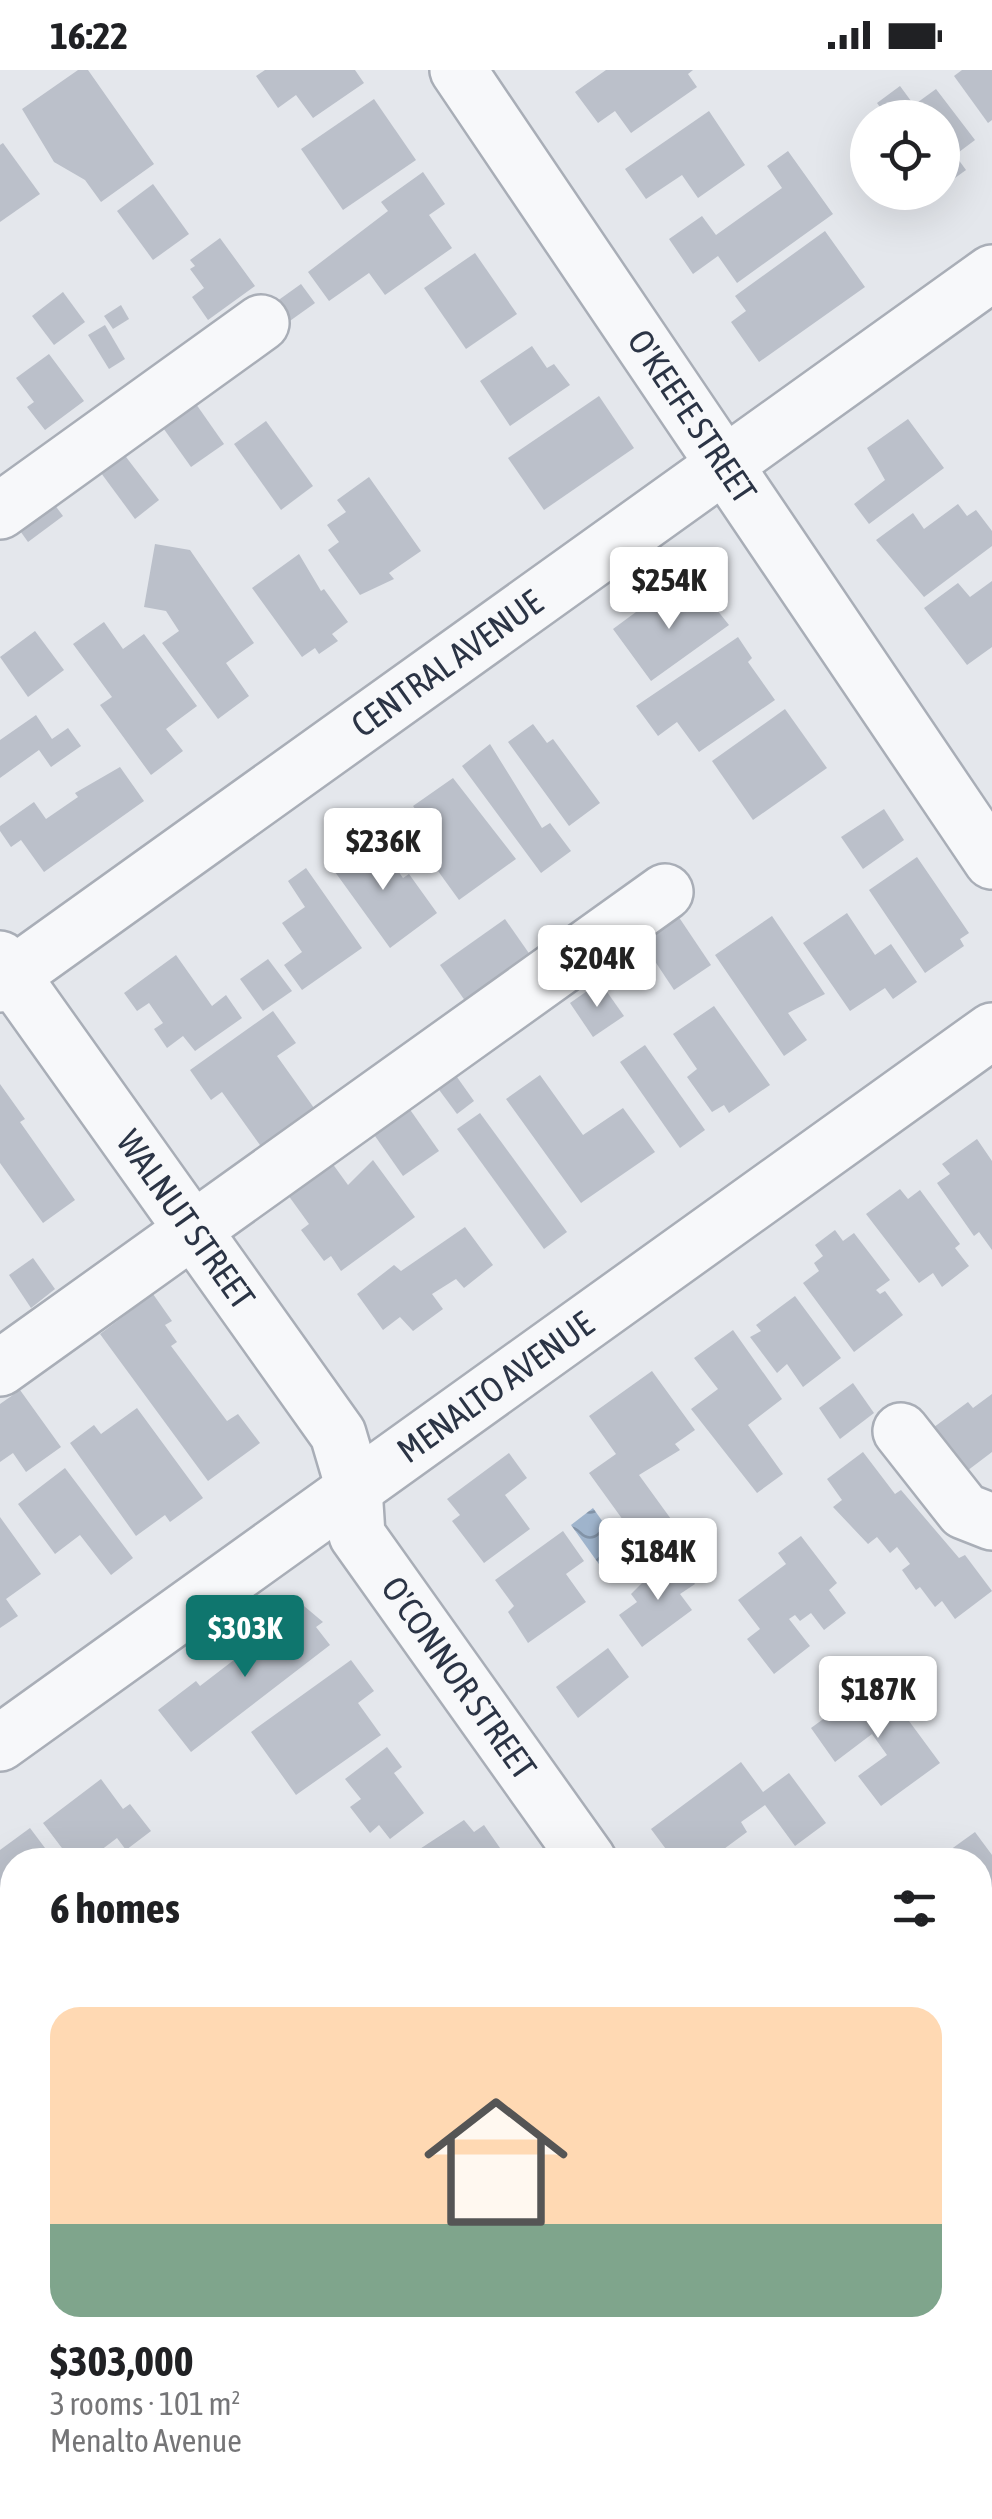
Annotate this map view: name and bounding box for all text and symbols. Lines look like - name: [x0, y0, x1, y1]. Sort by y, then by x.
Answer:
- text: 16:22: [50, 14, 128, 57]
- map controls: [850, 100, 960, 210]
- button: locate: [850, 100, 960, 210]
- street label: O'KEEFE STREET: [620, 322, 765, 510]
- pin: $254K: [599, 547, 739, 632]
- text: $254K: [632, 561, 706, 598]
- street label: CENTRAL AVENUE: [344, 581, 549, 744]
- pin: $236K: [313, 808, 453, 893]
- text: $236K: [346, 822, 420, 859]
- pin: $204K: [527, 925, 667, 1010]
- text: $204K: [560, 939, 634, 976]
- street label: WALNUT STREET: [109, 1122, 263, 1316]
- street label: MENALTO AVENUE: [389, 1303, 601, 1470]
- pin: $184K: [588, 1518, 728, 1603]
- text: $184K: [621, 1532, 695, 1569]
- street label: O'CONNOR STREET: [374, 1569, 545, 1786]
- pin: $303K: [175, 1595, 315, 1680]
- text: $303K: [208, 1609, 282, 1646]
- pin: $187K: [808, 1656, 948, 1741]
- text: $187K: [841, 1670, 915, 1707]
- icon: filters: [887, 1881, 942, 1936]
- text: 6 homes: [50, 1884, 180, 1932]
- icon: home: [406, 2072, 586, 2252]
- text: $303,000: [50, 2337, 194, 2385]
- text: 3 rooms · 101 m²: [50, 2385, 240, 2422]
- text: Menalto Avenue: [50, 2422, 242, 2459]

